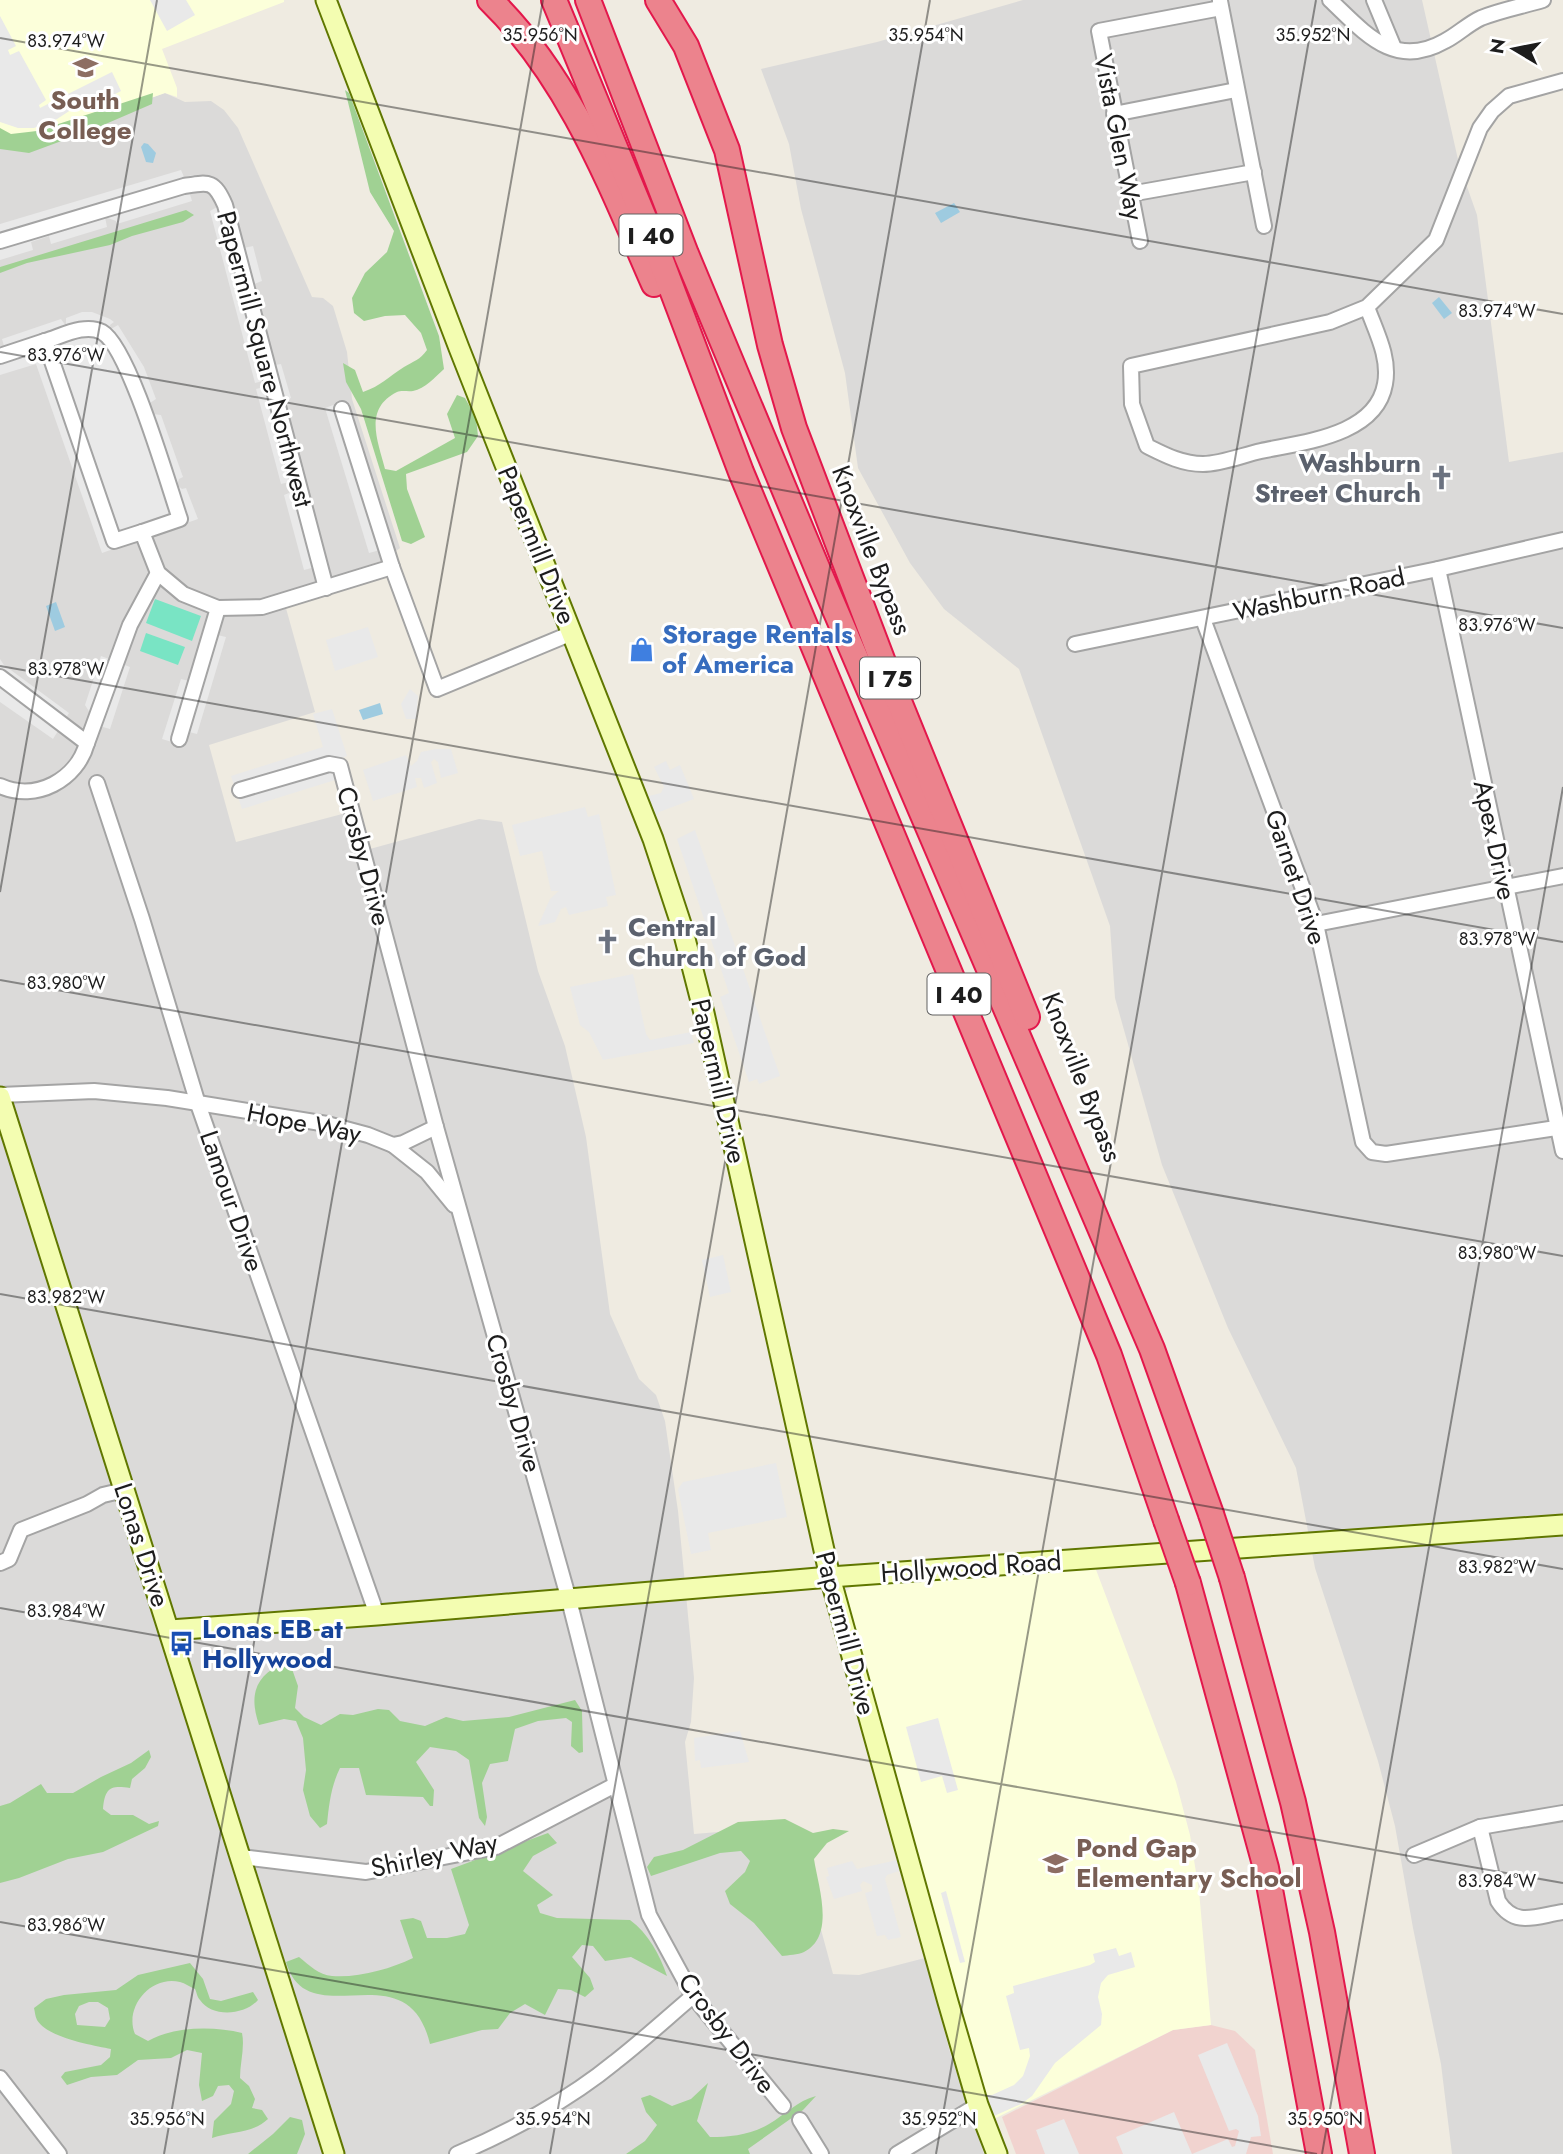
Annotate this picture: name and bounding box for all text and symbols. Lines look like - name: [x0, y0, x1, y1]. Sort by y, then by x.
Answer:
- north arrow: [1479, 14, 1549, 84]
- text: 35.956°N: [502, 22, 578, 48]
- text: 35.954°N: [888, 22, 964, 48]
- text: 35.952°N: [1275, 22, 1351, 48]
- text: 83.974°W: [27, 28, 105, 54]
- text: N: [1483, 36, 1512, 56]
- street label: Vista Glen Way: [1084, 50, 1154, 224]
- school or university icon: South College: [71, 54, 99, 82]
- place label: South College: [38, 81, 132, 149]
- street label: Papermill Square Northwest: [207, 207, 323, 512]
- road number: I 40: [620, 214, 682, 256]
- text: 83.974°W: [1458, 298, 1536, 324]
- text: 83.976°W: [27, 342, 105, 368]
- place label: Washburn Street Church: [1254, 444, 1421, 512]
- street label: Papermill Drive: [488, 460, 586, 630]
- street label: Knoxville Bypass: [822, 460, 922, 640]
- church icon: Washburn Street Church: [1427, 464, 1455, 492]
- street label: Washburn Road: [1230, 557, 1408, 631]
- text: 83.976°W: [1458, 612, 1536, 638]
- place label: Storage Rentals of America: [662, 615, 853, 683]
- shop icon: Storage Rentals of America: [628, 635, 656, 663]
- text: 83.978°W: [28, 656, 105, 682]
- road number: I 75: [860, 658, 920, 698]
- street label: Apex Drive: [1464, 777, 1526, 903]
- street label: Crosby Drive: [327, 782, 401, 930]
- street label: Garnet Drive: [1255, 804, 1337, 950]
- place label: Central Church of God: [628, 908, 806, 976]
- text: 83.978°W: [1459, 926, 1536, 952]
- church icon: Central Church of God: [594, 928, 622, 956]
- text: 83.980°W: [27, 970, 105, 996]
- road number: I 40: [928, 974, 990, 1014]
- street label: Knoxville Bypass: [1032, 987, 1132, 1167]
- street label: Papermill Drive: [682, 995, 756, 1167]
- street label: Hope Way: [244, 1093, 365, 1153]
- street label: Lamour Drive: [190, 1125, 274, 1277]
- text: 83.980°W: [1458, 1240, 1536, 1266]
- text: 83.982°W: [27, 1284, 105, 1310]
- street label: Crosby Drive: [476, 1329, 552, 1477]
- street label: Lonas Drive: [104, 1478, 180, 1612]
- street label: Hollywood Road: [879, 1542, 1063, 1592]
- street label: Papermill Drive: [806, 1547, 886, 1719]
- text: 83.982°W: [1458, 1554, 1536, 1580]
- text: 83.984°W: [27, 1598, 105, 1624]
- place label: Lonas EB at Hollywood: [202, 1610, 343, 1678]
- bus stop icon: Lonas EB at Hollywood: [168, 1630, 196, 1658]
- street label: Shirley Way: [367, 1823, 501, 1887]
- place label: Pond Gap Elementary School: [1076, 1829, 1301, 1897]
- school or university icon: Pond Gap Elementary School: [1042, 1849, 1070, 1877]
- text: 83.984°W: [1458, 1868, 1536, 1894]
- text: 83.986°W: [27, 1912, 105, 1938]
- street label: Crosby Drive: [669, 1965, 785, 2101]
- text: 35.956°N: [129, 2106, 205, 2132]
- text: 35.954°N: [515, 2106, 591, 2132]
- text: 35.952°N: [901, 2106, 977, 2132]
- text: 35.950°N: [1287, 2106, 1363, 2132]

